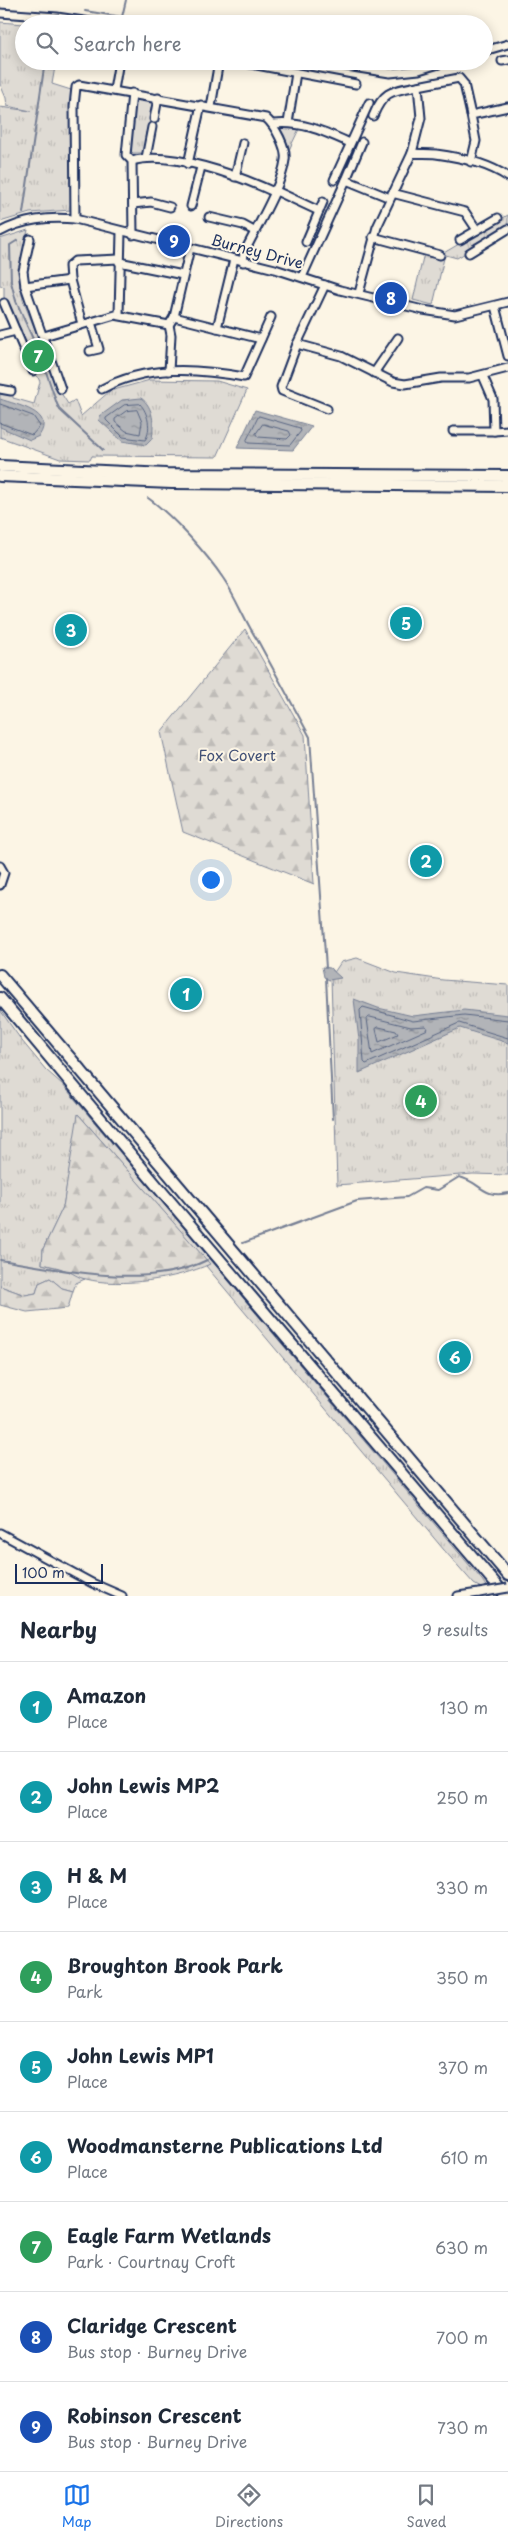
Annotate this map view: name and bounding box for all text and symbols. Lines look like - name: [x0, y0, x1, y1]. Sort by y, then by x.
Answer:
- search box: [15, 15, 493, 70]
- icon: search: [33, 29, 61, 57]
- text: Search here: [73, 29, 182, 57]
- pin: 9: [158, 222, 190, 260]
- street label: Burney Drive: [209, 227, 306, 274]
- pin: 8: [375, 279, 407, 317]
- pin: 7: [22, 337, 54, 375]
- pin: 5: [390, 604, 422, 642]
- pin: 3: [55, 611, 87, 649]
- park label: Fox Covert: [198, 743, 276, 766]
- pin: 2: [410, 842, 442, 880]
- your location: [198, 867, 224, 893]
- pin: 1: [170, 975, 202, 1013]
- pin: 4: [405, 1082, 437, 1120]
- pin: 6: [439, 1338, 471, 1376]
- scale bar: [15, 1561, 102, 1584]
- text: 100 m: [22, 1562, 65, 1583]
- text: Nearby: [20, 1613, 97, 1645]
- text: 9 results: [422, 1617, 488, 1641]
- text: Amazon: [67, 1681, 146, 1709]
- text: 1: [32, 1695, 40, 1719]
- text: 130 m: [440, 1695, 488, 1719]
- text: Place: [67, 1709, 108, 1733]
- text: John Lewis MP2: [67, 1771, 219, 1799]
- text: 2: [30, 1785, 42, 1809]
- text: 250 m: [437, 1785, 488, 1809]
- text: Place: [67, 1799, 108, 1823]
- text: H & M: [67, 1861, 127, 1889]
- text: 3: [31, 1875, 41, 1899]
- text: 330 m: [435, 1875, 488, 1899]
- text: Place: [67, 1889, 108, 1913]
- text: Broughton Brook Park: [67, 1951, 283, 1979]
- text: 4: [31, 1965, 41, 1989]
- text: 350 m: [436, 1965, 488, 1989]
- text: Park: [67, 1979, 103, 2003]
- text: John Lewis MP1: [67, 2041, 214, 2069]
- text: 5: [31, 2055, 41, 2079]
- text: 370 m: [438, 2055, 488, 2079]
- text: Place: [67, 2069, 108, 2093]
- text: Woodmansterne Publications Ltd: [67, 2131, 383, 2159]
- text: 6: [30, 2145, 42, 2169]
- text: 610 m: [440, 2145, 488, 2169]
- text: Place: [67, 2159, 108, 2183]
- text: Eagle Farm Wetlands: [67, 2221, 271, 2249]
- text: 7: [31, 2235, 41, 2259]
- text: 630 m: [435, 2235, 488, 2259]
- text: Park · Courtnay Croft: [67, 2249, 235, 2273]
- text: Claridge Crescent: [67, 2311, 237, 2339]
- text: 8: [31, 2325, 41, 2349]
- text: 700 m: [436, 2325, 488, 2349]
- text: Bus stop · Burney Drive: [67, 2339, 247, 2363]
- text: Robinson Crescent: [67, 2401, 242, 2429]
- text: 9: [31, 2415, 41, 2439]
- text: 730 m: [437, 2415, 488, 2439]
- text: Bus stop · Burney Drive: [67, 2429, 247, 2453]
- tab: Map: [62, 2481, 92, 2532]
- tab: Directions: [215, 2481, 283, 2532]
- tab: Saved: [407, 2481, 446, 2532]

